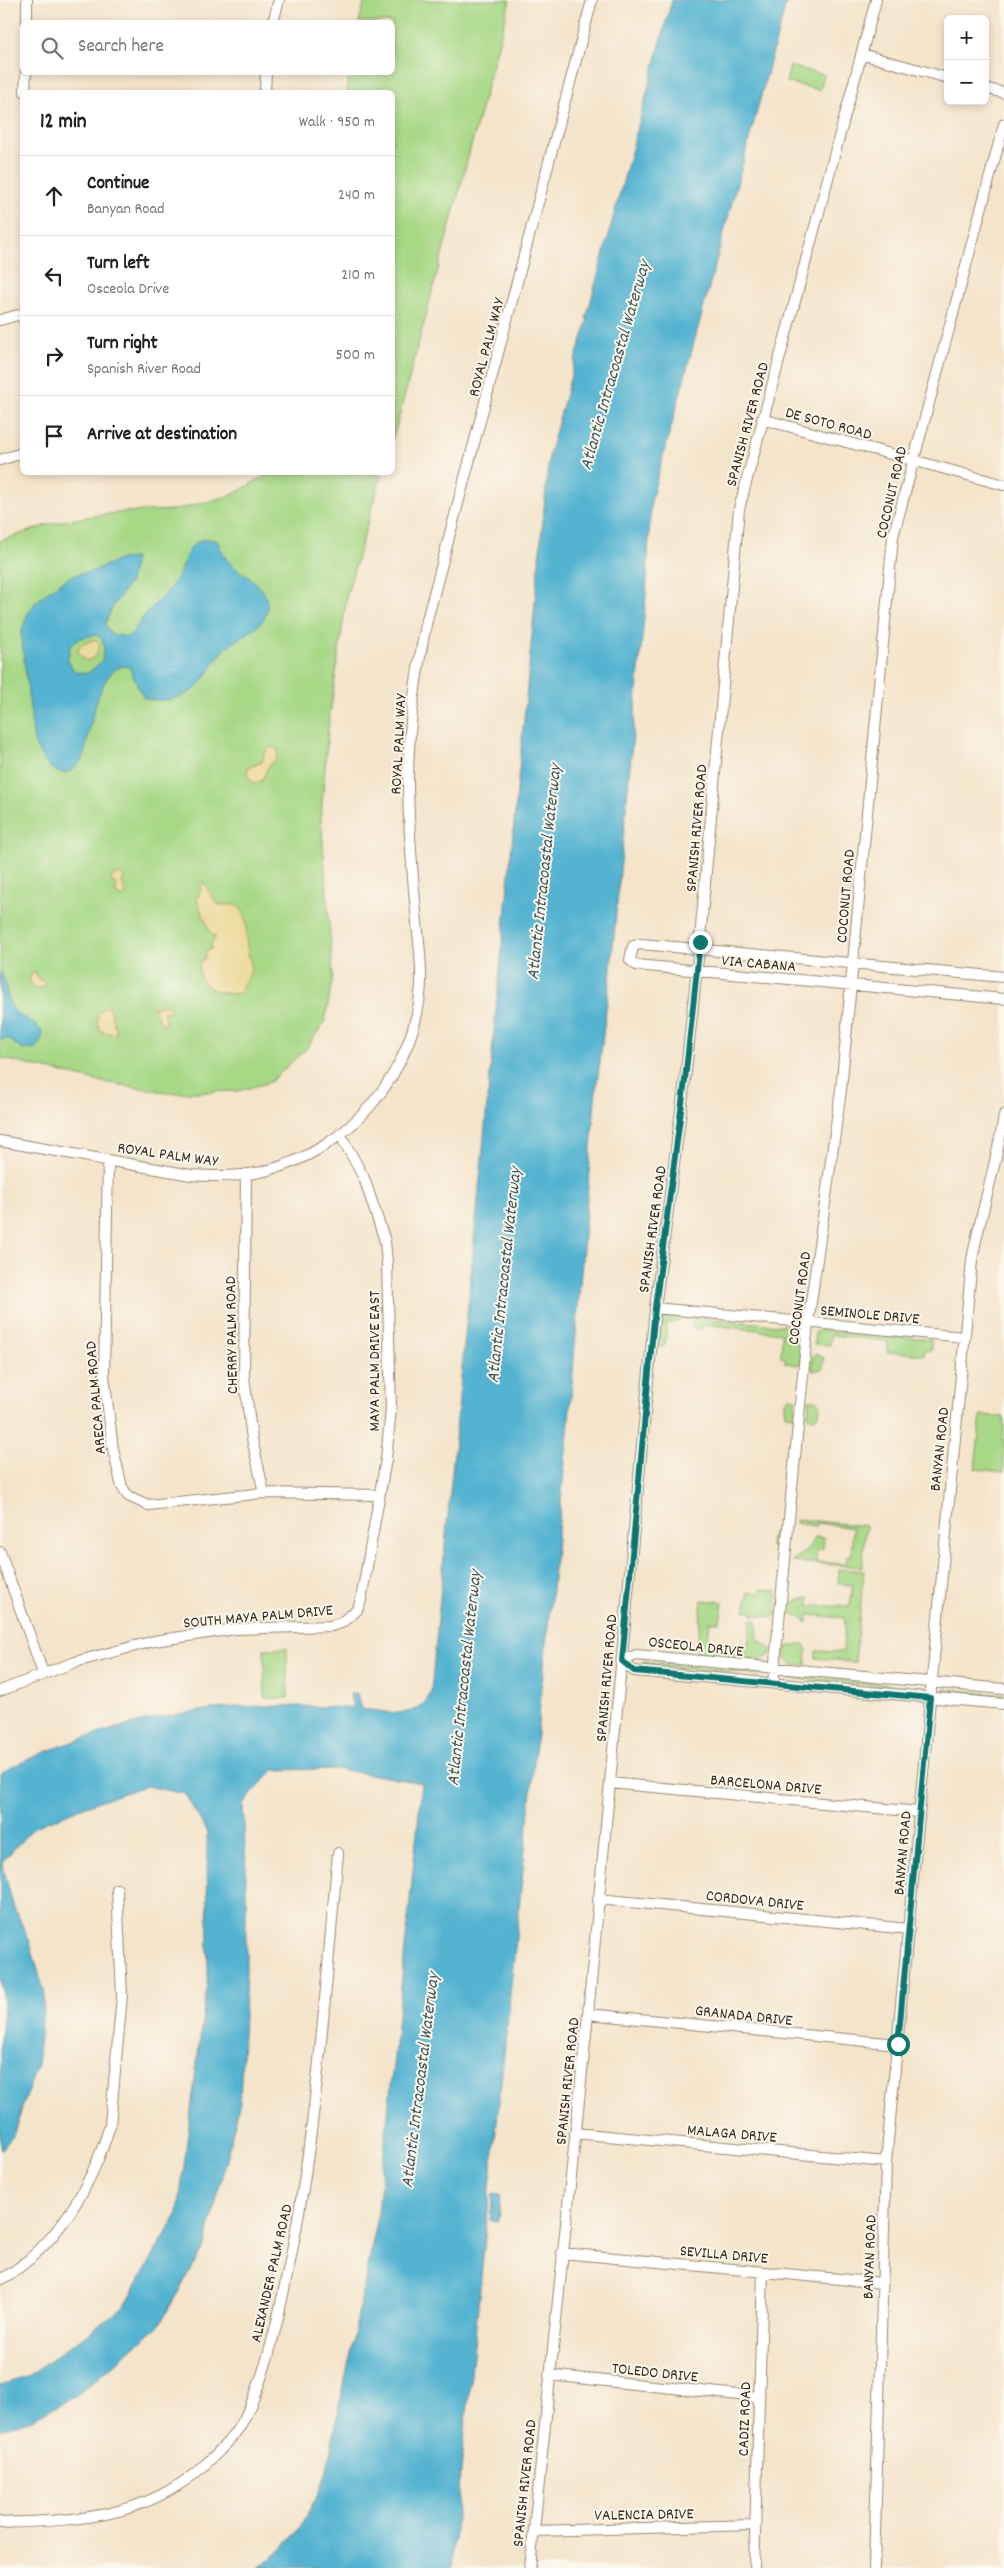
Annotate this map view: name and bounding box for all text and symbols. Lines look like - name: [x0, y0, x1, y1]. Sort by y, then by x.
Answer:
- map controls: [944, 15, 989, 105]
- button: +: [944, 15, 989, 60]
- search box: [20, 20, 395, 75]
- icon: search: [38, 34, 66, 62]
- text: Search here: [78, 34, 164, 61]
- button: −: [944, 60, 989, 105]
- text: 12 min: [40, 108, 87, 138]
- text: Walk · 950 m: [299, 111, 375, 134]
- text: Continue: [87, 171, 149, 198]
- icon: ahead: [40, 182, 68, 210]
- text: 240 m: [338, 184, 375, 207]
- text: Banyan Road: [87, 198, 164, 221]
- text: Turn left: [87, 251, 150, 278]
- water label: Atlantic Intracoastal Waterway: [575, 256, 659, 473]
- icon: left: [40, 262, 68, 290]
- text: 210 m: [341, 264, 375, 287]
- text: Osceola Drive: [87, 278, 169, 301]
- street label: ROYAL PALM WAY: [463, 295, 512, 399]
- text: Turn right: [87, 331, 158, 358]
- icon: right: [40, 342, 68, 370]
- text: 500 m: [335, 344, 375, 367]
- text: Spanish River Road: [87, 358, 201, 381]
- street label: SPANISH RIVER ROAD: [721, 360, 776, 489]
- street label: DE SOTO ROAD: [783, 402, 874, 447]
- icon: arrive: [40, 422, 68, 450]
- text: Arrive at destination: [87, 422, 237, 449]
- street label: COCONUT ROAD: [871, 444, 914, 541]
- street label: ROYAL PALM WAY: [385, 692, 414, 795]
- water label: Atlantic Intracoastal Waterway: [522, 761, 570, 981]
- street label: SPANISH RIVER ROAD: [680, 763, 715, 893]
- street label: COCONUT ROAD: [831, 848, 862, 944]
- route end: [689, 931, 712, 954]
- street label: VIA CABANA: [721, 950, 797, 979]
- street label: ROYAL PALM WAY: [116, 1137, 220, 1174]
- water label: Atlantic Intracoastal Waterway: [482, 1164, 530, 1384]
- street label: SPANISH RIVER ROAD: [633, 1164, 674, 1294]
- street label: COCONUT ROAD: [783, 1250, 818, 1346]
- street label: CHERRY PALM ROAD: [220, 1276, 245, 1394]
- street label: MAYA PALM DRIVE EAST: [364, 1290, 387, 1432]
- street label: SEMINOLE DRIVE: [819, 1300, 921, 1331]
- street label: ARECA PALM ROAD: [80, 1340, 113, 1455]
- street label: BANYAN ROAD: [925, 1406, 956, 1492]
- water label: Atlantic Intracoastal Waterway: [442, 1567, 490, 1787]
- street label: SOUTH MAYA PALM DRIVE: [182, 1599, 335, 1635]
- street label: SPANISH RIVER ROAD: [590, 1613, 625, 1743]
- street label: OSCEOLA DRIVE: [647, 1631, 745, 1664]
- street label: BARCELONA DRIVE: [709, 1769, 823, 1802]
- street label: BANYAN ROAD: [888, 1810, 919, 1896]
- street label: CORDOVA DRIVE: [705, 1885, 806, 1918]
- water label: Atlantic Intracoastal Waterway: [396, 1969, 447, 2189]
- street label: GRANADA DRIVE: [694, 2000, 794, 2033]
- street label: SPANISH RIVER ROAD: [550, 2016, 587, 2146]
- route start: [887, 2033, 910, 2056]
- street label: MALAGA DRIVE: [686, 2119, 778, 2150]
- street label: ALEXANDER PALM ROAD: [245, 2202, 300, 2345]
- street label: BANYAN ROAD: [858, 2215, 883, 2300]
- street label: SEVILLA DRIVE: [679, 2240, 770, 2271]
- street label: TOLEDO DRIVE: [611, 2358, 700, 2390]
- street label: CADIZ ROAD: [733, 2381, 758, 2457]
- street label: SPANISH RIVER ROAD: [507, 2418, 544, 2548]
- street label: VALENCIA DRIVE: [594, 2503, 695, 2528]

